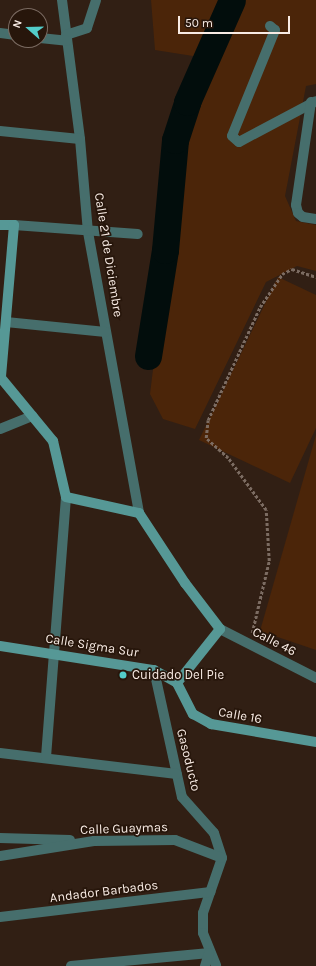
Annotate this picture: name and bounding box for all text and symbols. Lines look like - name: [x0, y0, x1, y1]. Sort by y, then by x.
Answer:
- north arrow: [8, 8, 48, 48]
- scale bar: [180, 8, 292, 34]
- text: 50 m: [185, 16, 213, 30]
- text: N: [10, 18, 25, 30]
- street label: Calle 21 de Diciembre: [90, 192, 126, 318]
- street label: Calle 46: [250, 624, 298, 660]
- street label: Calle Sigma Sur: [44, 631, 140, 661]
- place label: Cuidado Del Pie: [132, 667, 224, 683]
- marker: Cuidado Del Pie: [117, 669, 129, 681]
- street label: Calle 16: [217, 705, 263, 727]
- street label: Gasoducto: [173, 727, 203, 793]
- street label: Calle Guaymas: [80, 820, 168, 838]
- street label: Andador Barbados: [49, 878, 159, 906]

